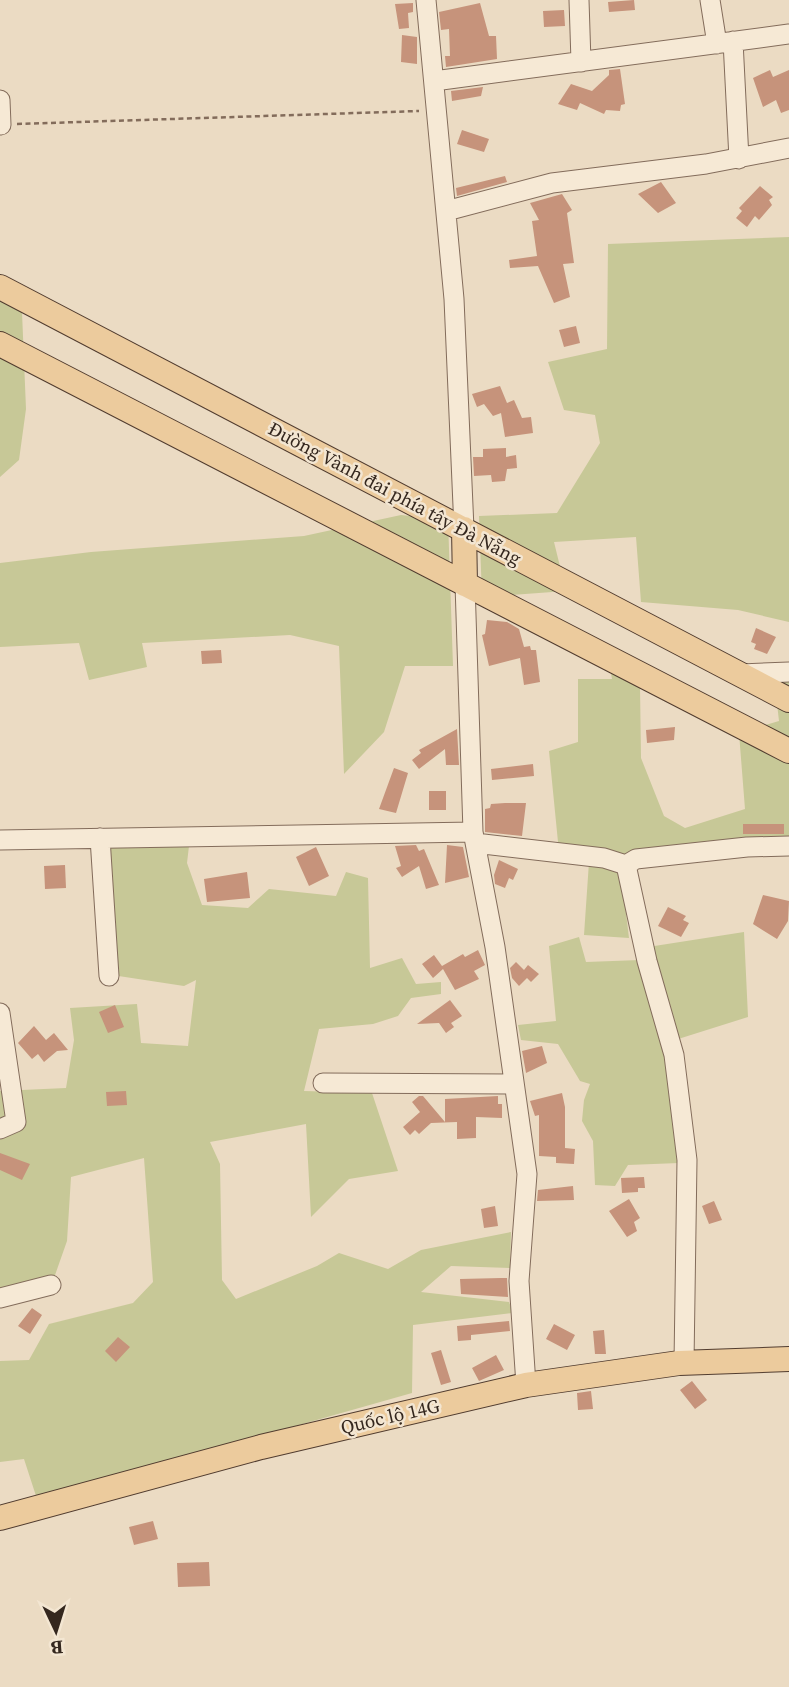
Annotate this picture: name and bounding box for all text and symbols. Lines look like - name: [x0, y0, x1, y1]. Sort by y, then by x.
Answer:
- street label: Đường Vành đai phía tây Đà Nẵng: [264, 415, 526, 571]
- street label: Quốc lộ 14G: [338, 1392, 442, 1440]
- north arrow: [21, 1596, 91, 1666]
- text: B: [50, 1635, 64, 1661]

